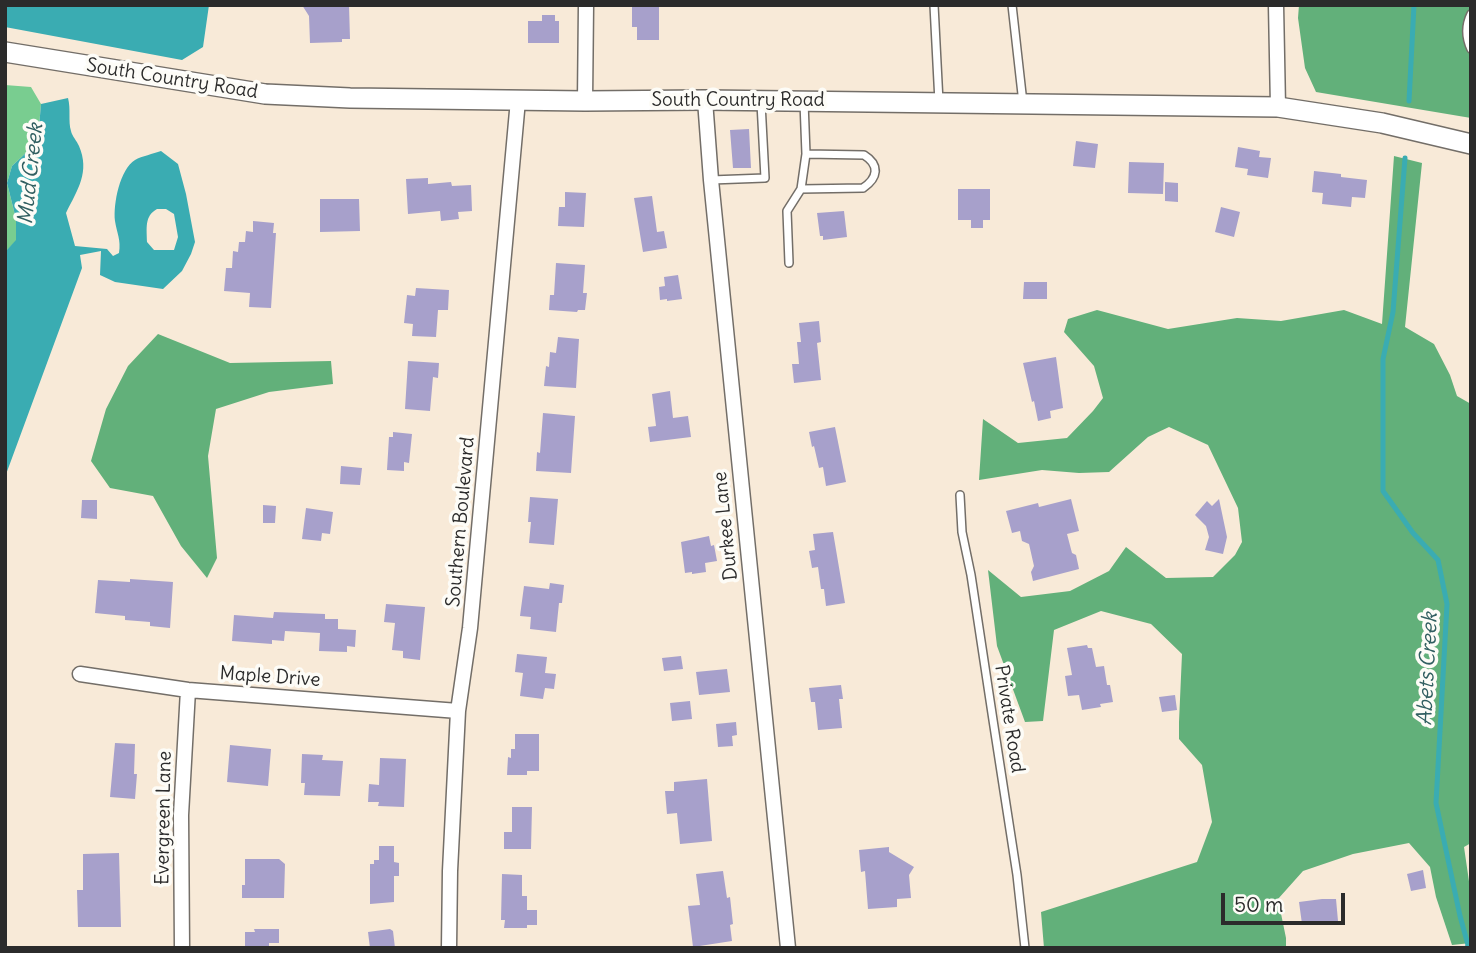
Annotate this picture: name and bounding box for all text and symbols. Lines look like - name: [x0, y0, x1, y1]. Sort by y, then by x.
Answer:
- street label: South Country Road: [85, 54, 259, 104]
- street label: South Country Road: [651, 90, 825, 112]
- water label: Mud Creek: [13, 122, 49, 226]
- street label: Southern Boulevard: [442, 436, 480, 608]
- street label: Durkee Lane: [709, 471, 743, 581]
- water label: Abets Creek: [1412, 612, 1444, 726]
- street label: Maple Drive: [219, 662, 321, 692]
- street label: Private Road: [989, 663, 1029, 775]
- street label: Evergreen Lane: [151, 751, 177, 885]
- scale bar: [1224, 880, 1348, 924]
- text: 50 m: [1234, 891, 1283, 918]

